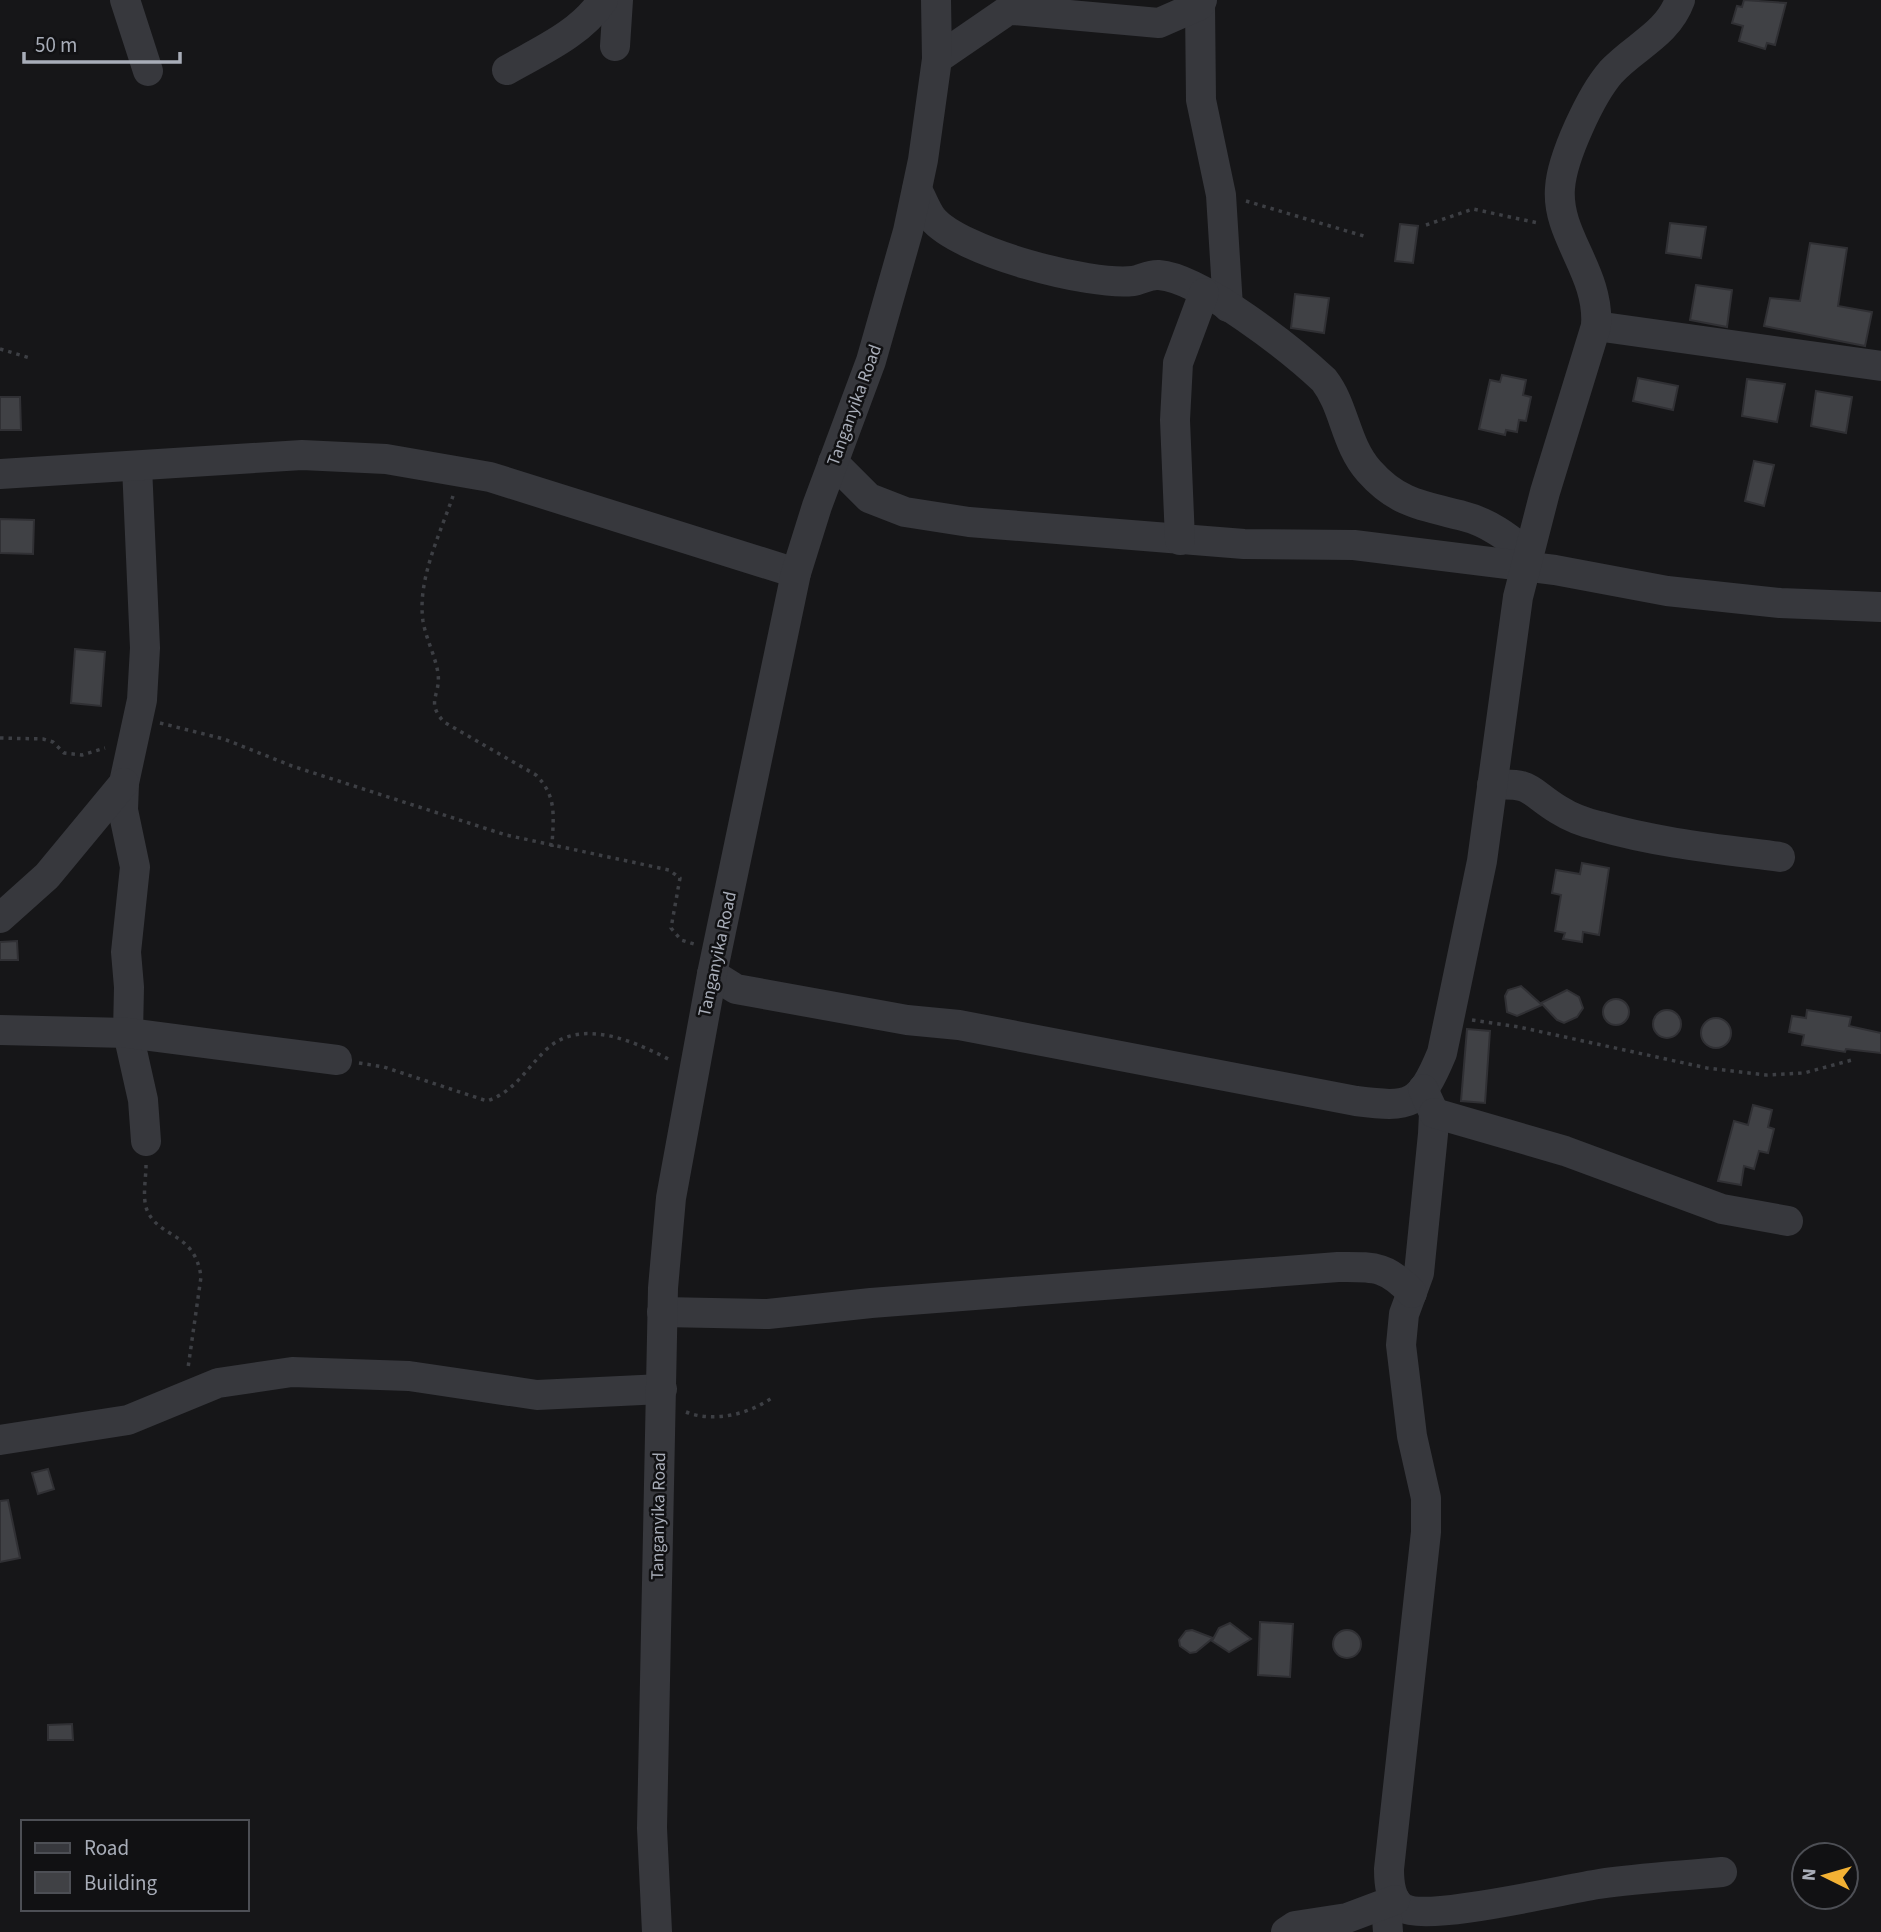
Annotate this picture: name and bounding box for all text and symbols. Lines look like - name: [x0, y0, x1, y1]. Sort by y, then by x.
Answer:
- scale bar: [24, 21, 180, 65]
- text: 50 m: [35, 30, 77, 60]
- street label: Tanganyika Road: [821, 341, 888, 470]
- street label: Tanganyika Road: [692, 889, 743, 1019]
- street label: Tanganyika Road: [645, 1452, 672, 1580]
- legend: [21, 1820, 248, 1911]
- text: Road: [84, 1833, 129, 1863]
- north arrow: [1790, 1841, 1860, 1911]
- text: N: [1796, 1867, 1824, 1882]
- text: Building: [84, 1868, 158, 1898]

